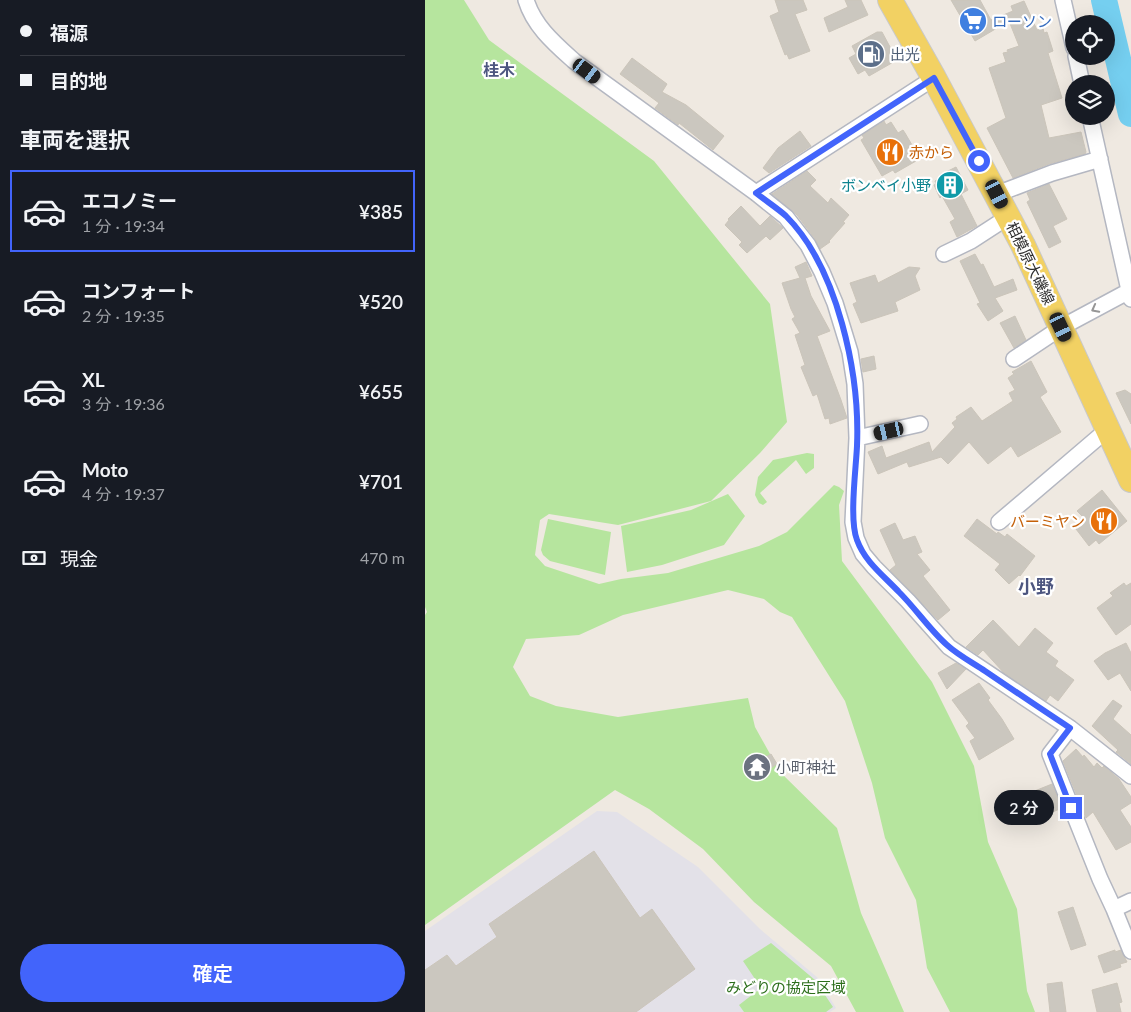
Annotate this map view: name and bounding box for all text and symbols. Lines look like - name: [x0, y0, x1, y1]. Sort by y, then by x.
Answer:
- supermarket icon: ローソン: [958, 6, 988, 36]
- place label: ローソン: [992, 12, 1052, 30]
- map controls: [1065, 15, 1115, 125]
- button: locate: [1065, 15, 1115, 65]
- text: 福源: [50, 21, 88, 44]
- fuel station icon: 出光: [856, 39, 886, 69]
- place label: 出光: [890, 45, 920, 63]
- car: [570, 56, 603, 86]
- district label: 桂木: [483, 60, 515, 79]
- text: 目的地: [50, 69, 107, 92]
- button: layers: [1065, 75, 1115, 125]
- text: 車両を選択: [20, 126, 130, 153]
- restaurant icon: 赤から: [875, 137, 905, 167]
- place label: 赤から: [909, 143, 954, 161]
- route start: [968, 150, 990, 172]
- building icon: ボンベイ小野: [935, 170, 965, 200]
- place label: ボンベイ小野: [841, 176, 931, 194]
- car: [983, 177, 1010, 211]
- icon: car: [22, 189, 67, 234]
- text: エコノミー: [82, 189, 177, 212]
- text: ¥385: [359, 200, 403, 223]
- text: 1 分 · 19:34: [82, 216, 165, 235]
- street label: 相模原大磯線: [1003, 219, 1059, 307]
- icon: car: [22, 279, 67, 324]
- text: コンフォート: [82, 279, 195, 302]
- text: ¥520: [359, 290, 403, 313]
- one-way arrow: [1092, 303, 1101, 313]
- text: 2 分 · 19:35: [82, 306, 165, 325]
- car: [1047, 310, 1074, 344]
- text: XL: [82, 368, 105, 391]
- icon: car: [22, 369, 67, 414]
- text: ¥655: [359, 380, 403, 403]
- text: 3 分 · 19:36: [82, 394, 165, 413]
- car: [872, 420, 905, 442]
- text: Moto: [82, 458, 128, 481]
- icon: car: [22, 459, 67, 504]
- text: ¥701: [359, 470, 403, 493]
- text: 4 分 · 19:37: [82, 484, 165, 503]
- restaurant icon: バーミヤン: [1089, 506, 1119, 536]
- place label: バーミヤン: [1010, 512, 1085, 530]
- icon: cash: [20, 544, 48, 572]
- text: 現金: [60, 547, 98, 570]
- text: 470 m: [360, 548, 405, 567]
- district label: 小野: [1018, 575, 1054, 597]
- temple icon: 小町神社: [742, 752, 772, 782]
- place label: 小町神社: [776, 758, 836, 776]
- callout: 2 分: [993, 790, 1053, 826]
- route end: [1060, 797, 1082, 819]
- text: 2 分: [1009, 798, 1039, 817]
- button: 確定: [20, 944, 405, 1002]
- park label: みどりの協定区域: [726, 978, 846, 996]

